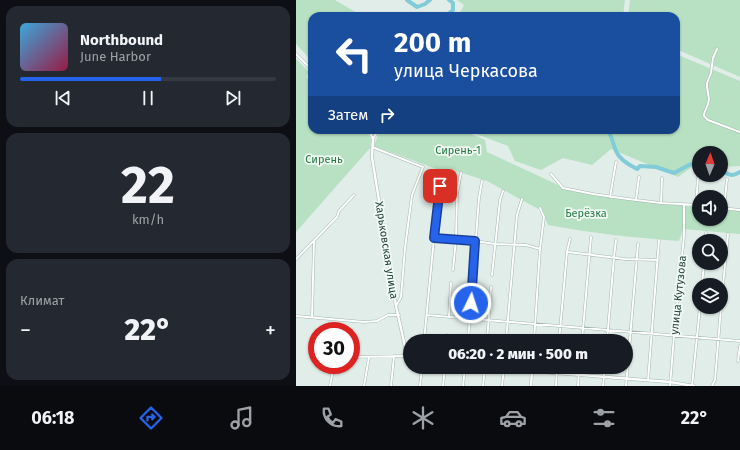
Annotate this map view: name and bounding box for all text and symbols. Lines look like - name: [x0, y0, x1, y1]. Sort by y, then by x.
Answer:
- text: 200 m: [394, 26, 472, 59]
- icon: left: [328, 28, 380, 80]
- text: Northbound: [80, 31, 163, 49]
- text: June Harbor: [80, 49, 151, 64]
- text: улица Черкасова: [394, 60, 538, 82]
- icon: previous: [52, 87, 74, 109]
- icon: pause: [137, 87, 159, 109]
- icon: next: [222, 87, 244, 109]
- icon: right: [376, 104, 398, 126]
- text: Затем: [328, 106, 368, 124]
- park label: Сирень-1: [435, 144, 481, 157]
- north arrow: [692, 146, 728, 182]
- map controls: [692, 146, 728, 314]
- park label: Сирень: [305, 153, 343, 166]
- text: 22: [121, 154, 175, 217]
- pin: [423, 169, 457, 203]
- icon: arrive: [429, 175, 451, 197]
- button: sound: [692, 190, 728, 226]
- street label: Харьковская улица: [372, 200, 401, 300]
- park label: Берёзка: [565, 207, 607, 220]
- text: km/h: [132, 212, 164, 227]
- button: search: [692, 234, 728, 270]
- street label: улица Кутузова: [668, 255, 689, 335]
- button: layers: [692, 278, 728, 314]
- position arrow: [450, 282, 492, 324]
- text: Климат: [20, 293, 64, 308]
- text: 22°: [125, 312, 172, 348]
- text: −: [20, 317, 31, 344]
- text: +: [265, 317, 276, 344]
- speed limit sign: 30: [308, 322, 360, 374]
- text: 06:20 · 2 мин · 500 m: [448, 345, 588, 363]
- icon: directions: [137, 404, 165, 432]
- icon: music: [228, 404, 256, 432]
- icon: phone: [318, 404, 346, 432]
- icon: climate: [409, 404, 437, 432]
- icon: car: [499, 404, 527, 432]
- icon: filters: [590, 404, 618, 432]
- text: 06:18: [31, 407, 75, 429]
- text: 22°: [681, 407, 709, 429]

